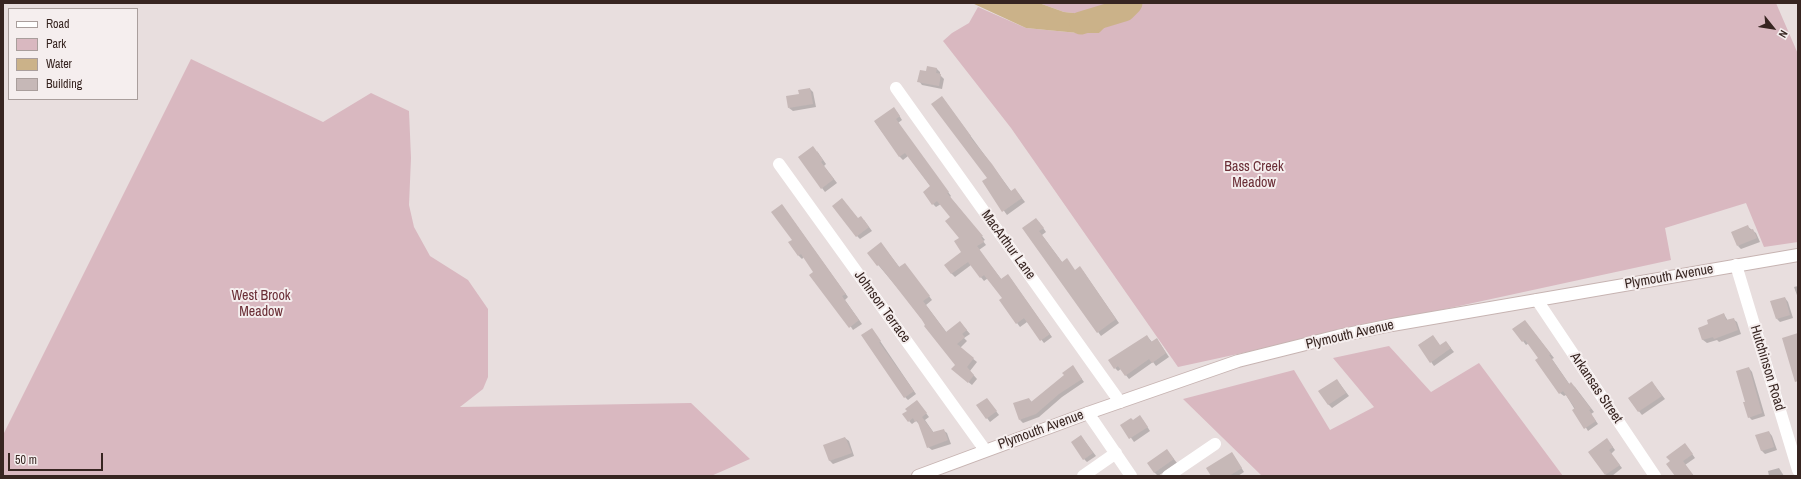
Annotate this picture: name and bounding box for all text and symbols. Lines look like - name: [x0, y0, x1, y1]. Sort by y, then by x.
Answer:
- legend: [8, 8, 138, 100]
- north arrow: [1753, 8, 1793, 48]
- text: Road: [46, 16, 70, 32]
- text: N: [1776, 28, 1791, 40]
- text: Park: [46, 36, 66, 52]
- text: Water: [46, 56, 72, 72]
- text: Building: [46, 76, 82, 92]
- park label: Bass Creek Meadow: [1224, 159, 1284, 192]
- street label: MacArthur Lane: [977, 207, 1039, 283]
- street label: Plymouth Avenue: [1623, 261, 1715, 293]
- street label: Johnson Terrace: [850, 268, 914, 346]
- park label: West Brook Meadow: [231, 288, 291, 320]
- street label: Plymouth Avenue: [1304, 317, 1396, 353]
- street label: Hutchinson Road: [1746, 323, 1788, 413]
- street label: Arkansas Street: [1566, 349, 1626, 427]
- street label: Plymouth Avenue: [996, 407, 1086, 453]
- scale bar: [10, 445, 105, 471]
- text: 50 m: [15, 452, 37, 468]

